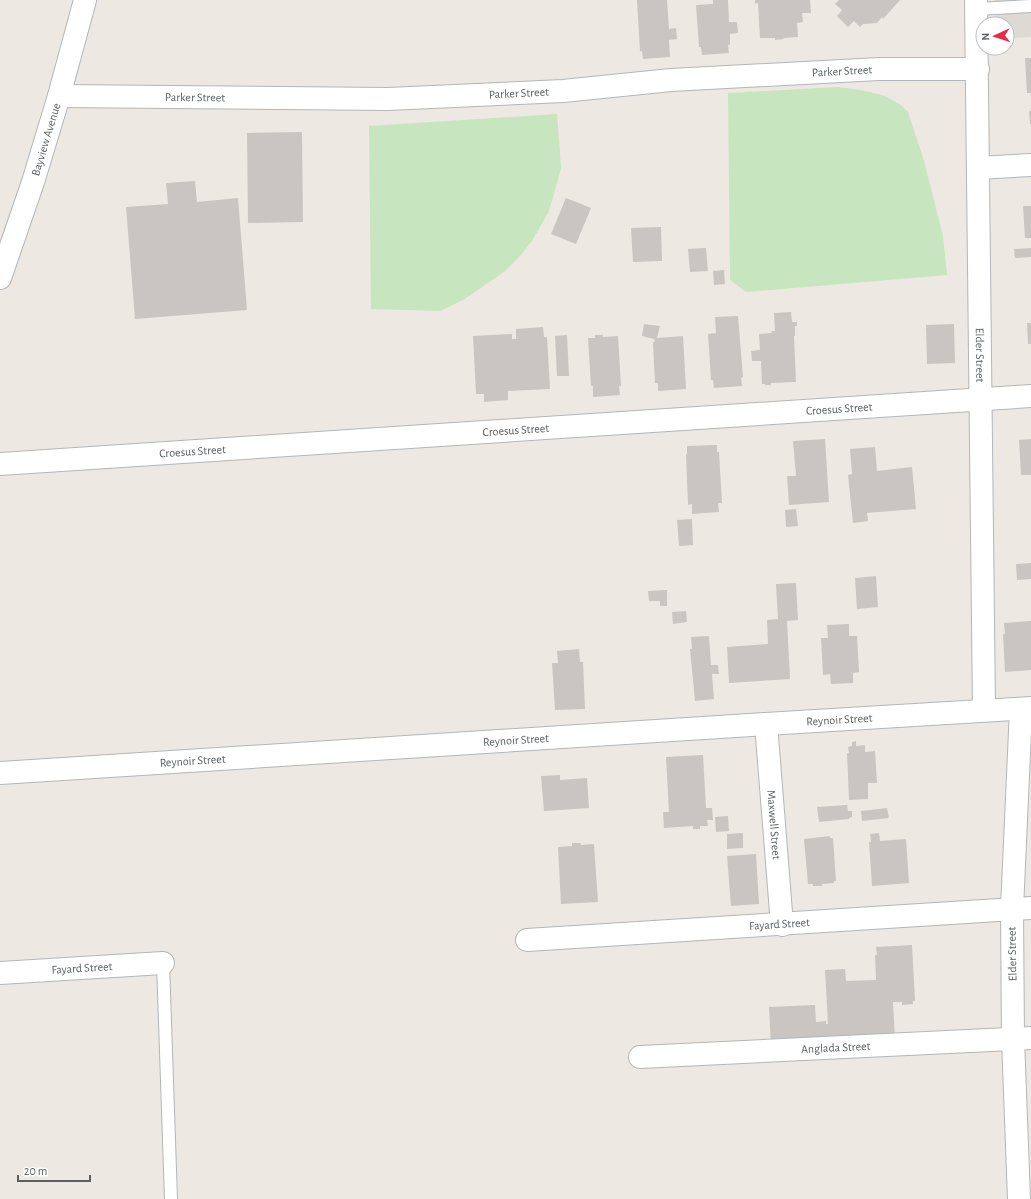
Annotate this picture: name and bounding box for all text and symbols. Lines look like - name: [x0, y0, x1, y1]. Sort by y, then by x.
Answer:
- north arrow: [975, 16, 1015, 56]
- text: N: [980, 32, 991, 41]
- street label: Parker Street: [812, 63, 873, 79]
- street label: Parker Street: [488, 86, 549, 100]
- street label: Parker Street: [165, 91, 225, 104]
- street label: Bayview Avenue: [29, 101, 63, 177]
- street label: Elder Street: [974, 328, 986, 383]
- street label: Croesus Street: [806, 400, 873, 417]
- street label: Croesus Street: [482, 422, 550, 438]
- street label: Croesus Street: [159, 443, 226, 459]
- street label: Reynoir Street: [806, 712, 873, 728]
- street label: Reynoir Street: [483, 732, 549, 748]
- street label: Reynoir Street: [159, 753, 226, 769]
- street label: Maxwell Street: [765, 789, 783, 860]
- street label: Fayard Street: [749, 916, 810, 932]
- street label: Elder Street: [1006, 926, 1018, 981]
- street label: Fayard Street: [51, 960, 113, 976]
- street label: Anglada Street: [801, 1040, 871, 1055]
- scale bar: [18, 1157, 90, 1183]
- text: 20 m: [24, 1165, 47, 1177]

